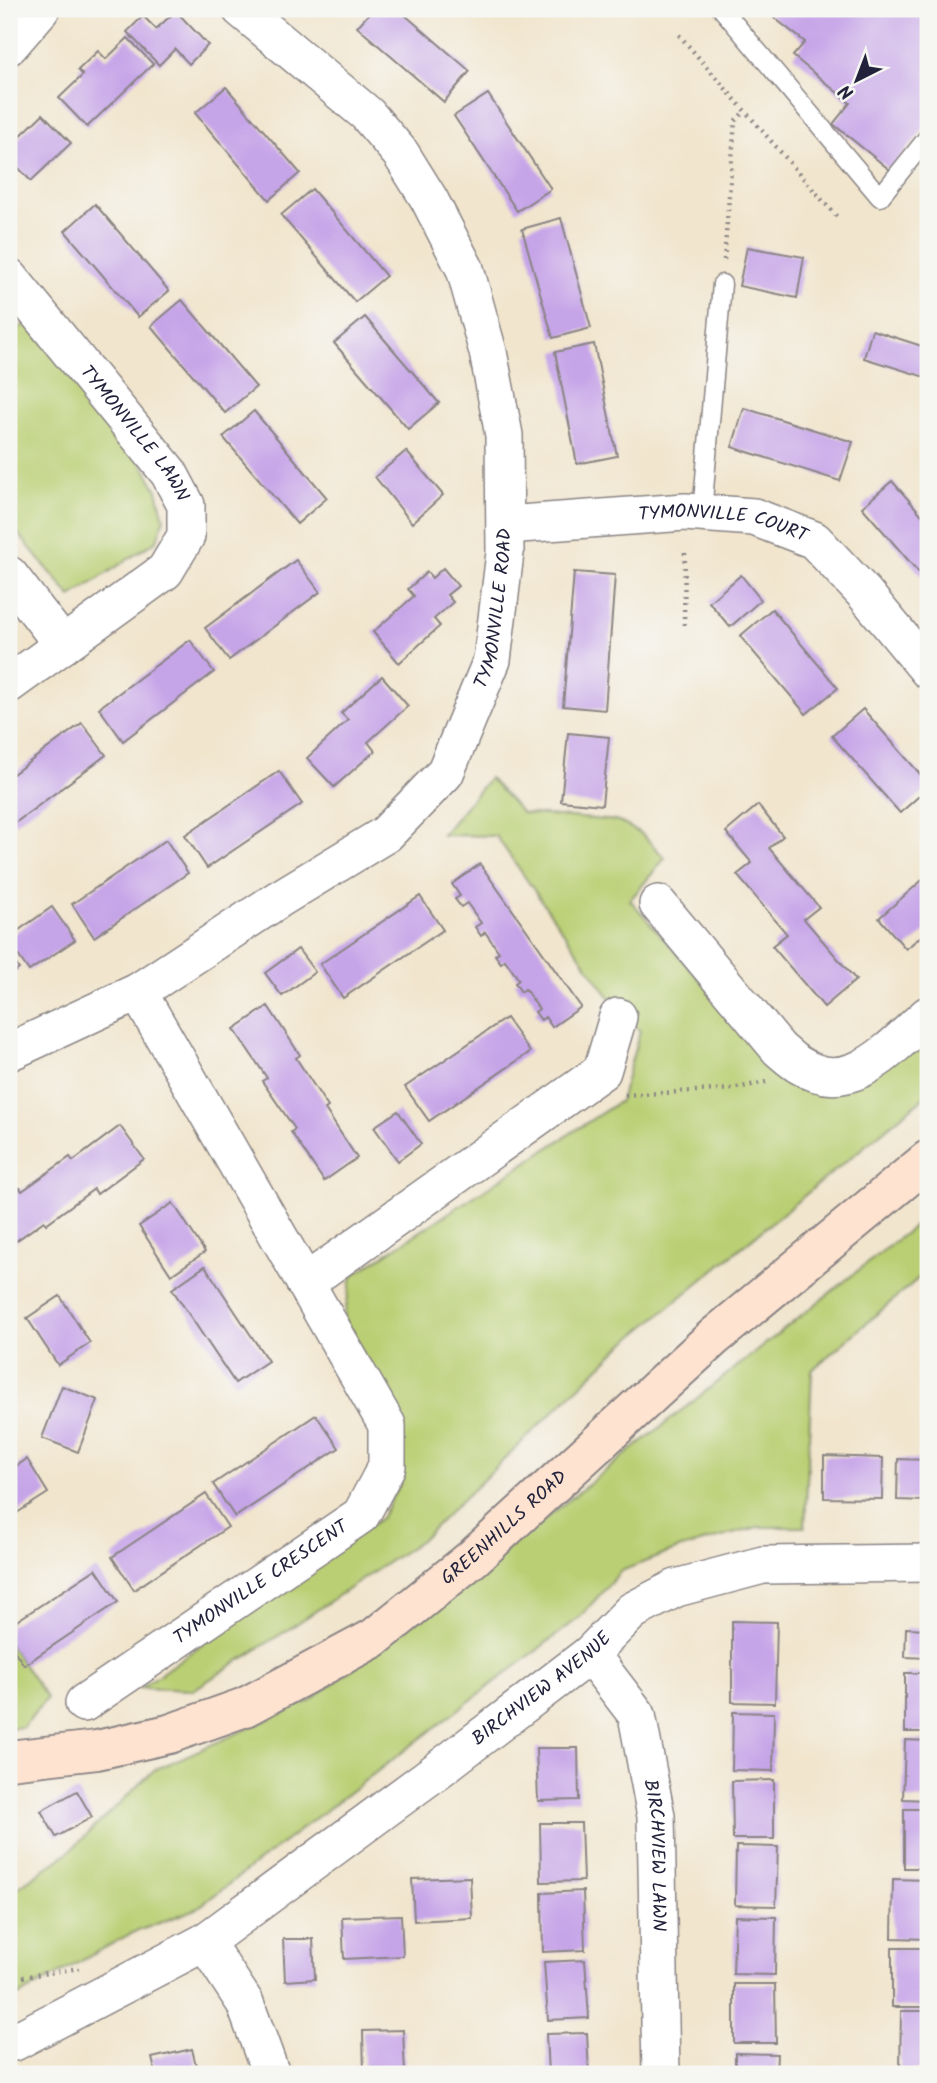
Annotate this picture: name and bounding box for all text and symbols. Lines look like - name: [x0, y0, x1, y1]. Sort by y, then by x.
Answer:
- north arrow: [822, 46, 892, 116]
- text: N: [832, 76, 861, 106]
- street label: TYMONVILLE LAWN: [72, 359, 197, 507]
- street label: TYMONVILLE COURT: [638, 497, 814, 552]
- street label: TYMONVILLE ROAD: [467, 528, 520, 693]
- street label: GREENHILLS ROAD: [435, 1463, 575, 1593]
- street label: TYMONVILLE CRESCENT: [168, 1512, 356, 1653]
- street label: BIRCHVIEW AVENUE: [466, 1624, 620, 1754]
- street label: BIRCHVIEW LAWN: [634, 1777, 673, 1932]

